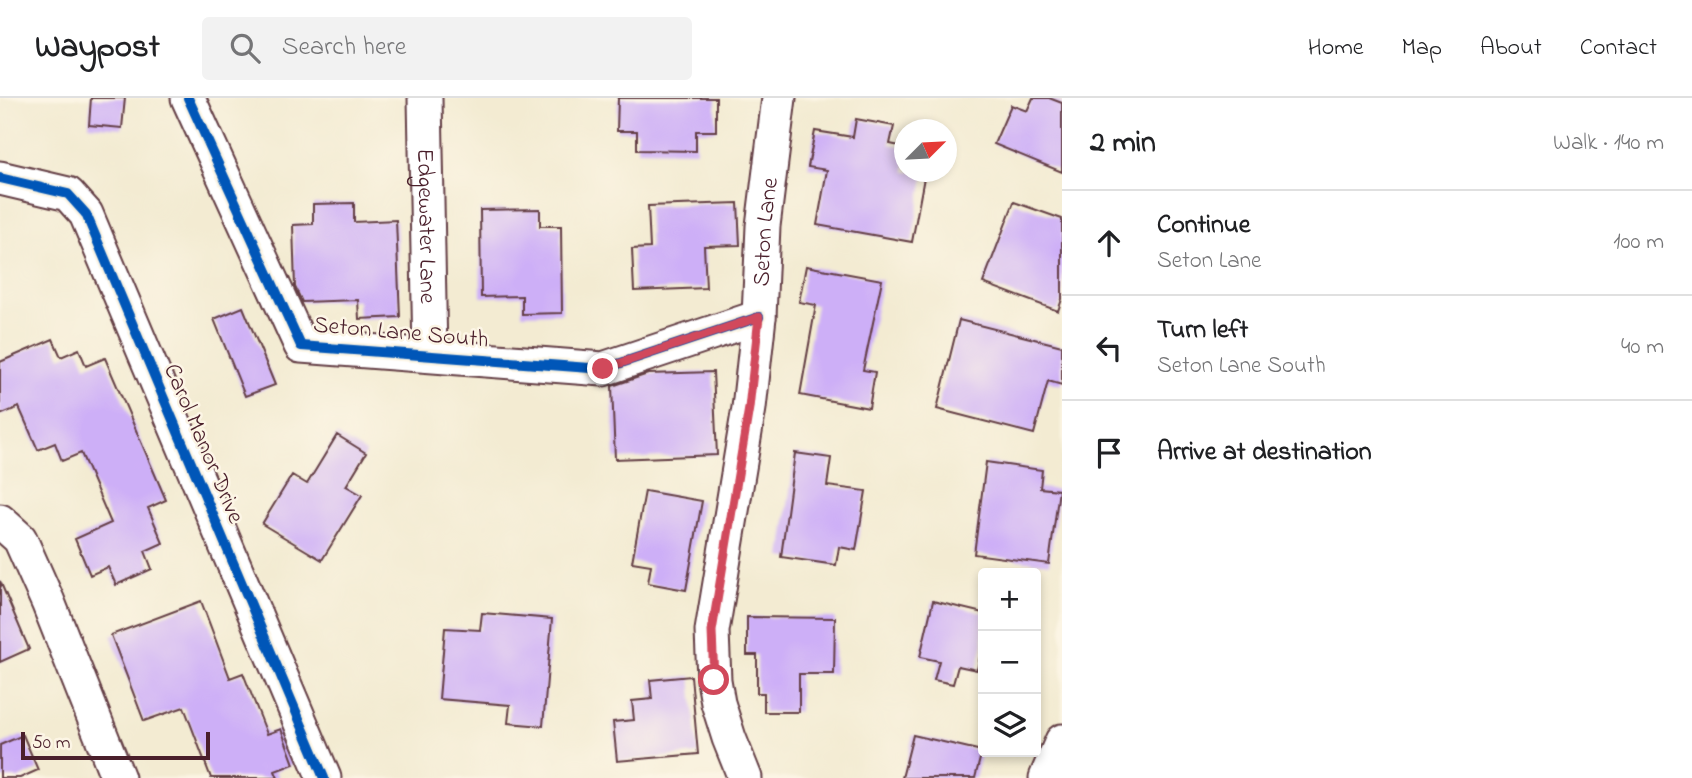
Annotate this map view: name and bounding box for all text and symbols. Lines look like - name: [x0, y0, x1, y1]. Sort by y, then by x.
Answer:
- search box: [202, 17, 692, 80]
- text: Waypost: [35, 24, 160, 72]
- icon: search: [226, 29, 264, 67]
- text: Search here: [282, 29, 406, 67]
- text: Home: [1308, 31, 1364, 66]
- text: Map: [1402, 31, 1442, 66]
- text: About: [1480, 31, 1542, 66]
- text: Contact: [1580, 31, 1657, 66]
- north arrow: [894, 119, 957, 182]
- text: 2 min: [1090, 122, 1156, 166]
- text: Walk · 140 m: [1553, 127, 1664, 160]
- street label: Edgewater Lane: [406, 148, 444, 304]
- street label: Seton Lane: [745, 176, 789, 287]
- text: Continue: [1157, 207, 1250, 245]
- icon: ahead: [1090, 224, 1128, 262]
- text: 100 m: [1613, 226, 1664, 259]
- text: Seton Lane: [1157, 245, 1261, 278]
- street label: Seton Lane South: [312, 308, 490, 359]
- text: Turn left: [1157, 312, 1248, 350]
- icon: left: [1090, 329, 1128, 367]
- text: 40 m: [1621, 331, 1664, 364]
- text: Seton Lane South: [1157, 350, 1326, 383]
- route end: [587, 353, 618, 384]
- street label: Carol Manor Drive: [153, 359, 252, 530]
- icon: arrive: [1090, 434, 1128, 472]
- text: Arrive at destination: [1157, 434, 1372, 472]
- map controls: [978, 568, 1041, 757]
- button: +: [978, 568, 1041, 631]
- button: −: [978, 631, 1041, 694]
- route start: [698, 664, 729, 695]
- button: layers: [978, 694, 1041, 757]
- scale bar: [21, 729, 210, 761]
- text: 50 m: [32, 730, 71, 757]

